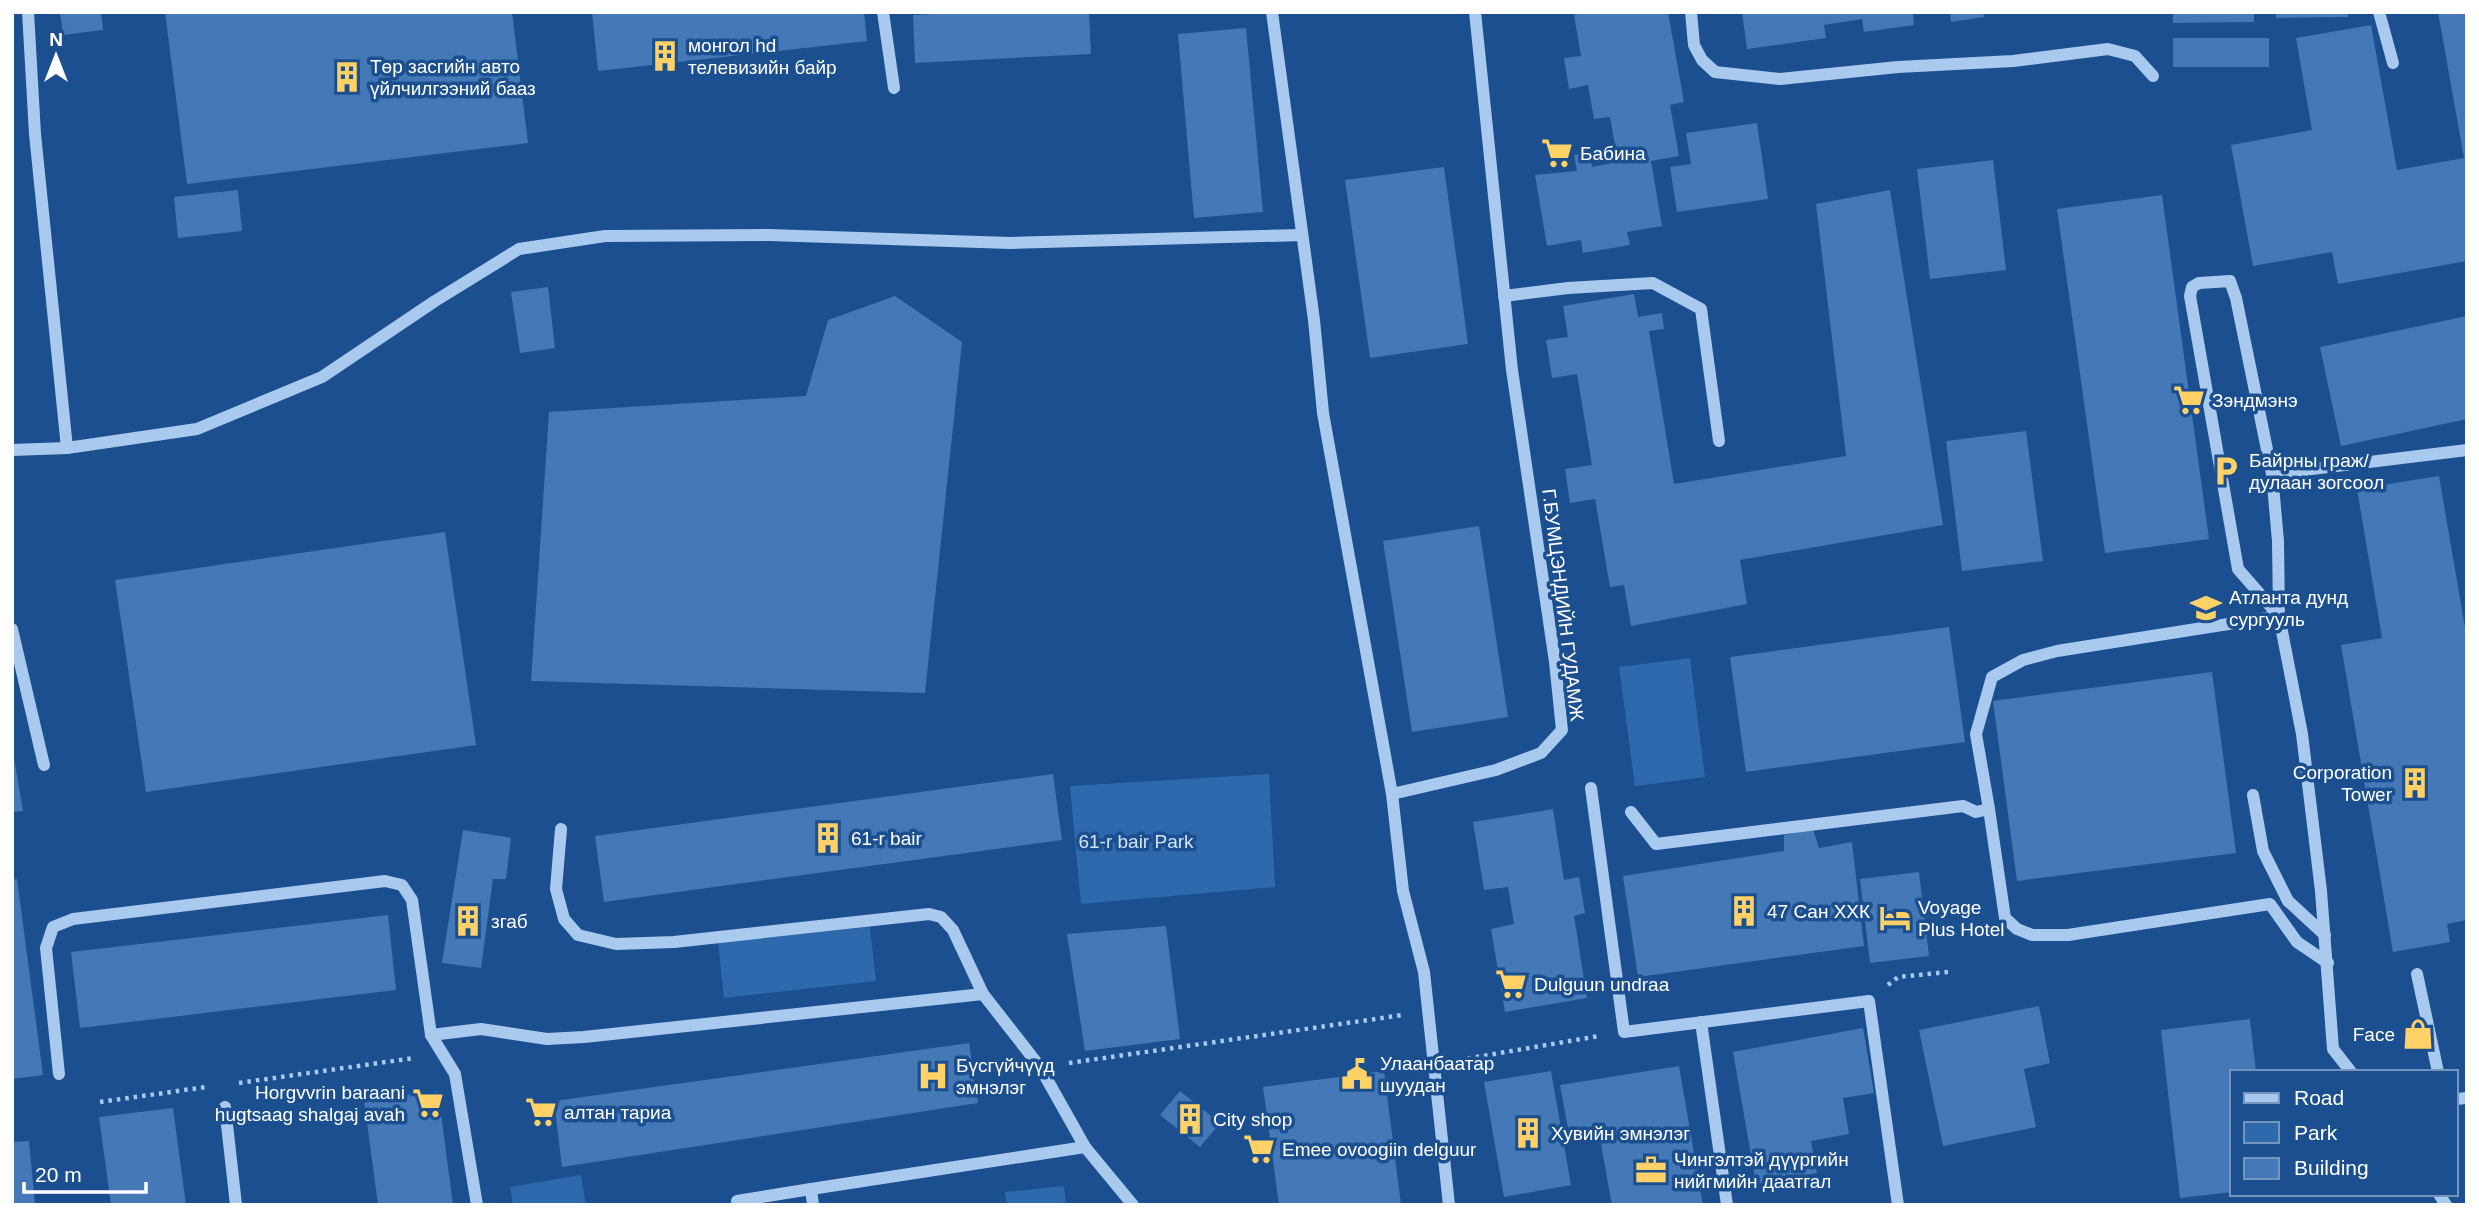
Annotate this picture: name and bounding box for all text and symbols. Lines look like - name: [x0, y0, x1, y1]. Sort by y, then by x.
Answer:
- north arrow: [21, 21, 91, 91]
- text: N: [49, 29, 63, 50]
- place label: монгол hd телевизийн байр: [688, 35, 837, 78]
- building icon: монгол hd телевизийн байр: [648, 39, 682, 73]
- place label: Төр засгийн авто үйлчилгээний бааз: [370, 56, 536, 99]
- building icon: Төр засгийн авто үйлчилгээний бааз: [330, 60, 364, 94]
- supermarket icon: Бабина: [1540, 136, 1574, 170]
- place label: Бабина: [1580, 143, 1646, 164]
- supermarket icon: Зэндмэнэ: [2172, 383, 2206, 417]
- place label: Зэндмэнэ: [2212, 390, 2298, 411]
- place label: Байрны граж/ дулаан зогсоол: [2249, 450, 2384, 493]
- parking icon: Байрны граж/ дулаан зогсоол: [2209, 454, 2243, 488]
- street label: Г.БУМЦЭНДИЙН ГУДАМЖ: [1538, 487, 1588, 723]
- place label: Атланта дунд сургууль: [2229, 587, 2348, 630]
- school or university icon: Атланта дунд сургууль: [2189, 591, 2223, 625]
- place label: Corporation Tower: [2293, 762, 2393, 805]
- building icon: Corporation Tower: [2398, 766, 2432, 800]
- building icon: 61-r bair: [811, 821, 845, 855]
- place label: 61-r bair: [851, 828, 922, 849]
- park label: 61-r bair Park: [1078, 831, 1194, 852]
- building icon: 47 Сан ХХК: [1727, 894, 1761, 928]
- place label: Voyage Plus Hotel: [1918, 897, 2005, 940]
- place label: 47 Сан ХХК: [1767, 901, 1870, 922]
- hotel icon: Voyage Plus Hotel: [1878, 901, 1912, 935]
- building icon: згаб: [451, 904, 485, 938]
- place label: згаб: [491, 911, 528, 932]
- supermarket icon: Dulguun undraa: [1494, 967, 1528, 1001]
- place label: Dulguun undraa: [1534, 974, 1670, 995]
- shop icon: Face: [2401, 1017, 2435, 1051]
- place label: Face: [2353, 1024, 2395, 1045]
- place label: Улаанбаатар шуудан: [1380, 1053, 1494, 1096]
- place label: Бүсгүйчүүд эмнэлэг: [956, 1055, 1055, 1098]
- public building icon: Улаанбаатар шуудан: [1340, 1057, 1374, 1091]
- hospital icon: Бүсгүйчүүд эмнэлэг: [916, 1059, 950, 1093]
- legend: [2230, 1070, 2458, 1196]
- place label: Horgvvrin baraani hugtsaag shalgaj avah: [215, 1082, 405, 1125]
- supermarket icon: Horgvvrin baraani hugtsaag shalgaj avah: [411, 1086, 445, 1120]
- text: Road: [2294, 1086, 2344, 1109]
- supermarket icon: алтан тариа: [524, 1095, 558, 1129]
- place label: алтан тариа: [564, 1102, 672, 1123]
- building icon: City shop: [1173, 1102, 1207, 1136]
- place label: City shop: [1213, 1109, 1292, 1130]
- building icon: Хувийн эмнэлэг: [1511, 1116, 1545, 1150]
- text: Park: [2294, 1121, 2338, 1144]
- place label: Хувийн эмнэлэг: [1551, 1123, 1690, 1144]
- supermarket icon: Emee ovoogiin delguur: [1242, 1132, 1276, 1166]
- place label: Emee ovoogiin delguur: [1282, 1139, 1477, 1160]
- place label: Чингэлтэй дүүргийн нийгмийн даатгал: [1674, 1149, 1849, 1192]
- scale bar: [24, 1150, 147, 1194]
- office icon: Чингэлтэй дүүргийн нийгмийн даатгал: [1634, 1153, 1668, 1187]
- text: Building: [2294, 1156, 2369, 1179]
- text: 20 m: [35, 1163, 82, 1186]

